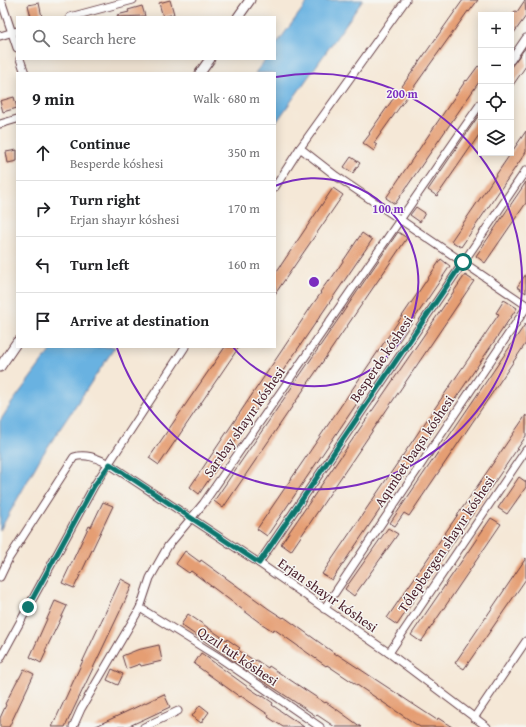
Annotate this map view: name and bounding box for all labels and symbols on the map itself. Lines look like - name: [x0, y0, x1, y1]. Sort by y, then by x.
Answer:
- text: 200 m: [386, 85, 419, 102]
- text: 100 m: [372, 200, 405, 217]
- route start: [454, 253, 472, 271]
- centre of rings: [307, 275, 321, 289]
- street label: Besperde kóshesi: [345, 312, 417, 406]
- street label: Sarıbay shayır kóshesi: [198, 363, 290, 481]
- street label: Aqımbet baqsı kóshesi: [369, 391, 459, 511]
- street label: Tólepbergen shayır kóshesi: [393, 472, 499, 616]
- street label: Erjan shayır kóshesi: [274, 553, 382, 637]
- route end: [19, 598, 37, 616]
- street label: Qızıl tut kóshesi: [194, 621, 283, 691]

